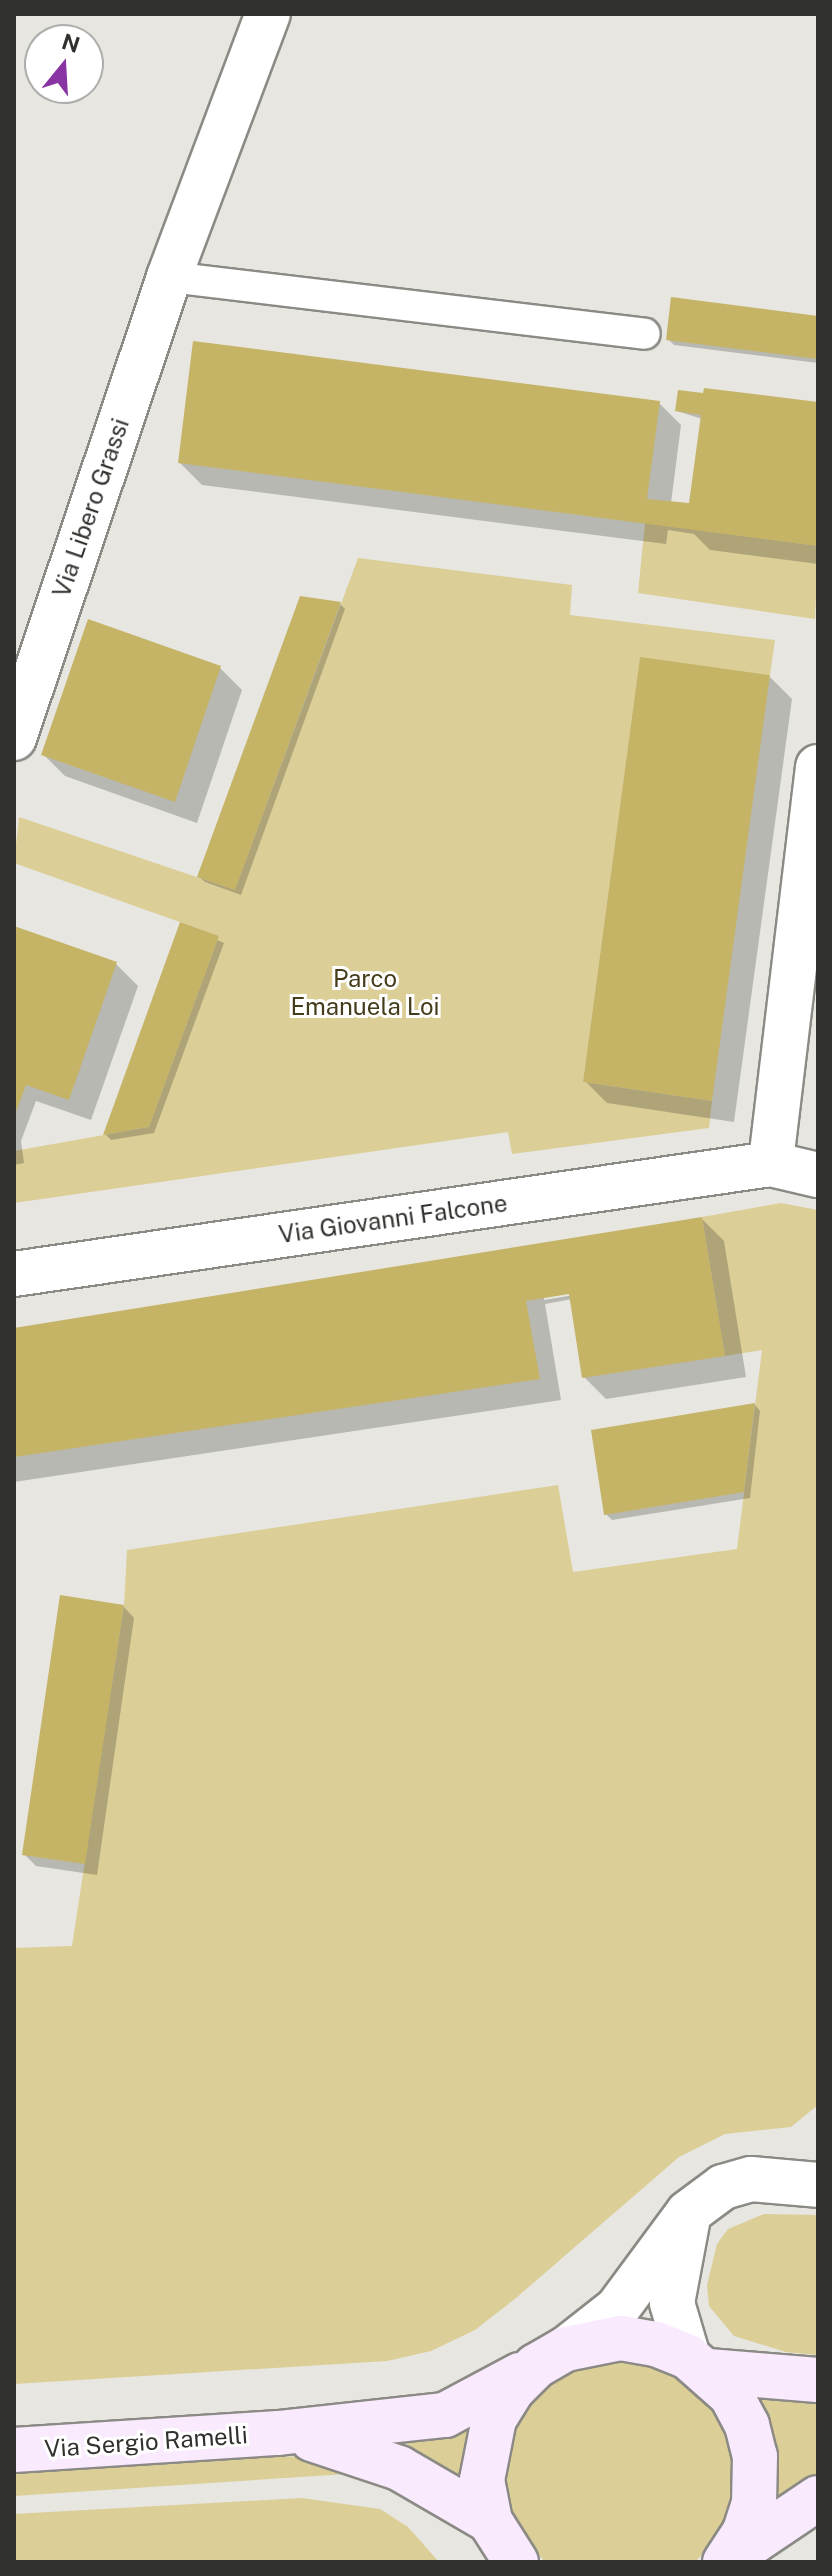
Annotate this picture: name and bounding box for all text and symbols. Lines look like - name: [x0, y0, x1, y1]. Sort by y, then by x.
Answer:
- north arrow: [24, 24, 104, 104]
- text: N: [59, 28, 83, 58]
- street label: Via Libero Grassi: [47, 415, 135, 601]
- park label: Parco Emanuela Loi: [290, 965, 440, 1021]
- street label: Via Giovanni Falcone: [277, 1189, 509, 1249]
- street label: Via Sergio Ramelli: [43, 2421, 249, 2463]

